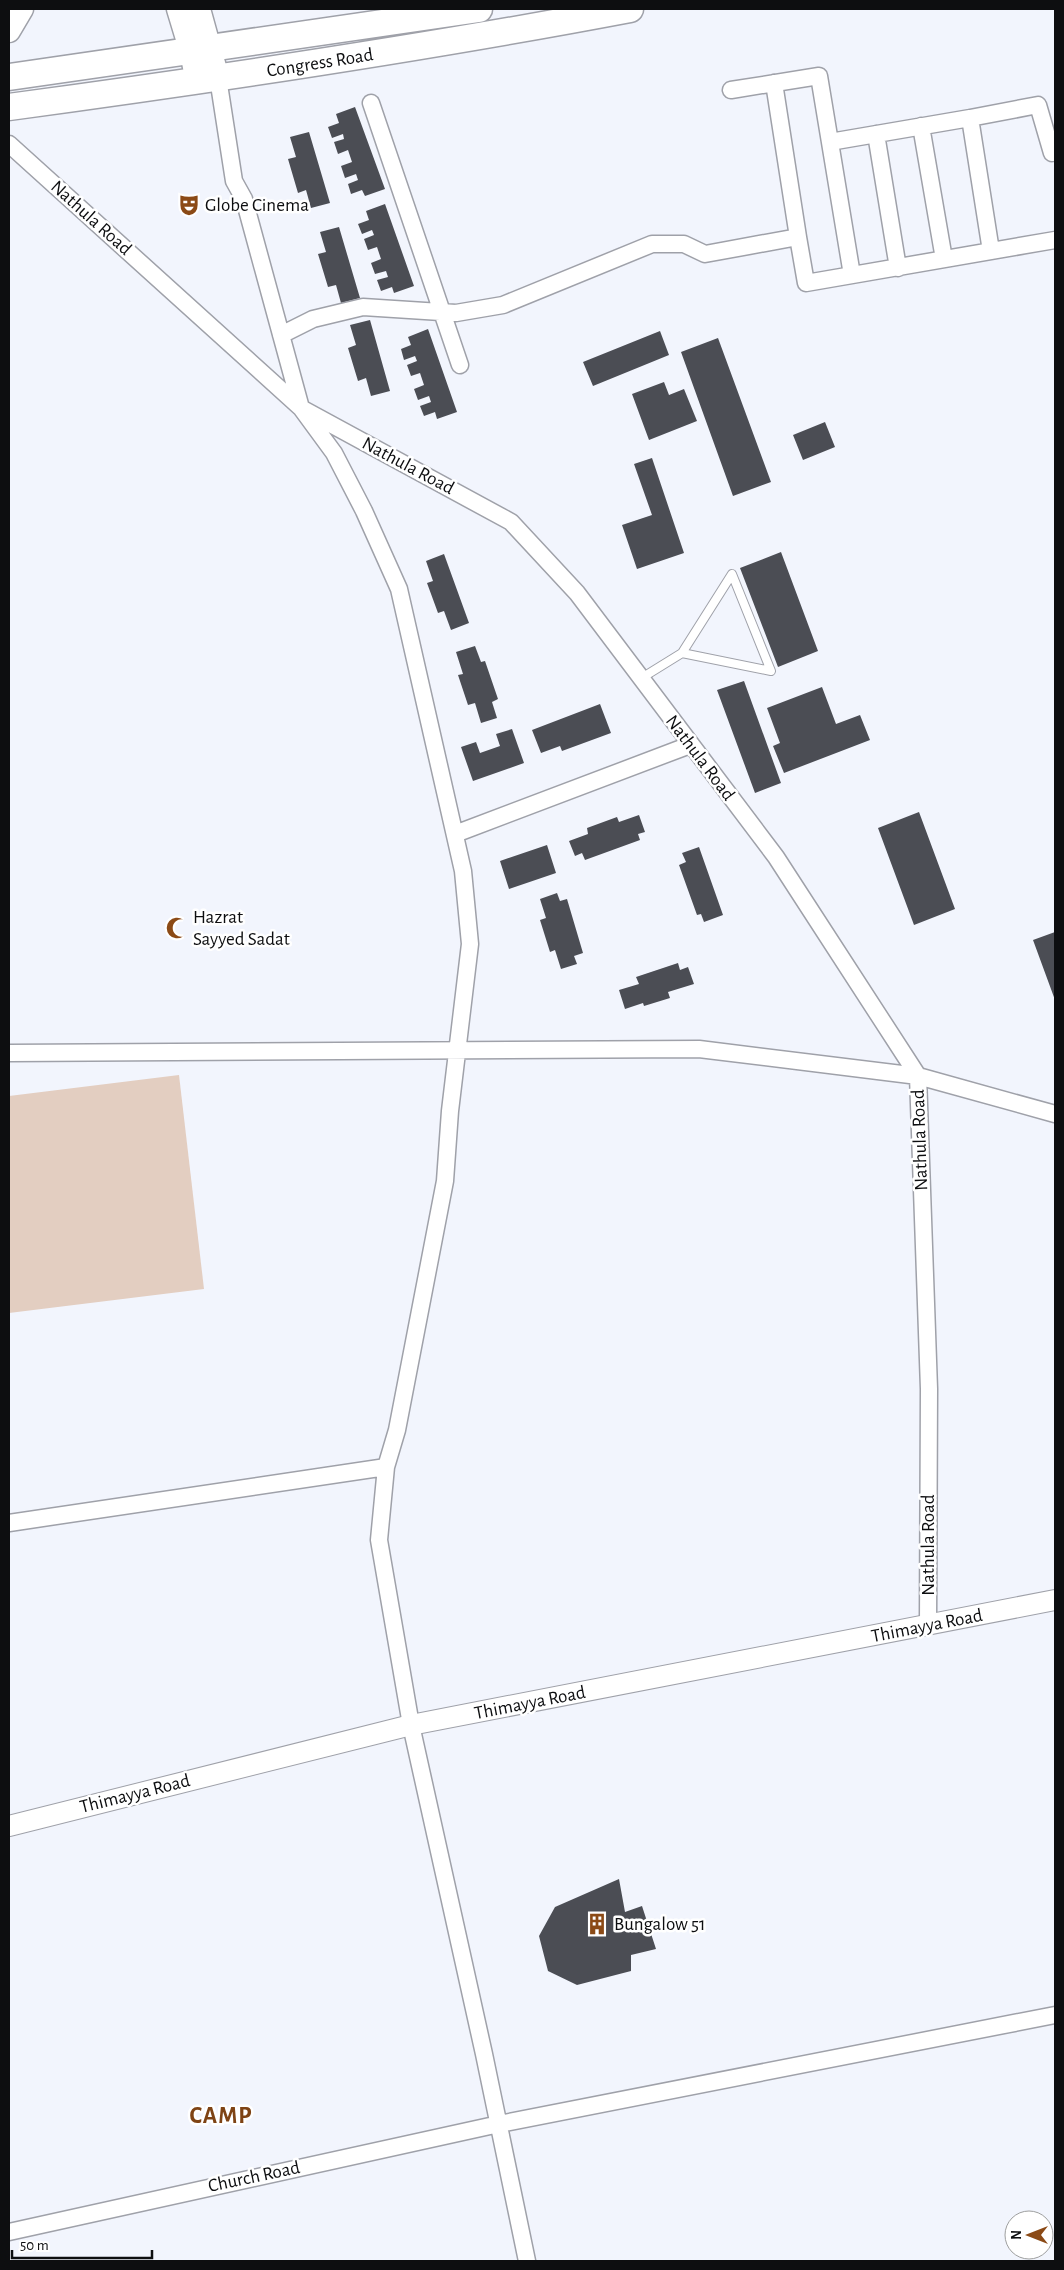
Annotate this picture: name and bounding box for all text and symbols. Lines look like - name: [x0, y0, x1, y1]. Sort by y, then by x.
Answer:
- street label: Congress Road: [265, 45, 375, 81]
- street label: Nathula Road: [47, 177, 135, 259]
- theatre icon: Globe Cinema: [176, 192, 202, 218]
- place label: Globe Cinema: [205, 196, 309, 215]
- street label: Nathula Road: [359, 434, 457, 498]
- street label: Nathula Road: [662, 712, 738, 804]
- place label: Hazrat Sayyed Sadat: [193, 908, 290, 949]
- mosque icon: Hazrat Sayyed Sadat: [164, 915, 190, 941]
- street label: Nathula Road: [909, 1089, 931, 1191]
- street label: Nathula Road: [919, 1494, 938, 1596]
- street label: Thimayya Road: [870, 1606, 984, 1646]
- street label: Thimayya Road: [473, 1683, 587, 1723]
- street label: Thimayya Road: [78, 1771, 192, 1817]
- building icon: Bungalow 51: [584, 1911, 610, 1937]
- place label: Bungalow 51: [614, 1915, 705, 1934]
- district label: CAMP: [189, 2104, 253, 2128]
- street label: Church Road: [206, 2158, 302, 2196]
- north arrow: [1004, 2210, 1054, 2260]
- scale bar: [12, 2228, 152, 2260]
- text: N: [1010, 2230, 1024, 2240]
- text: 50 m: [20, 2238, 49, 2253]

